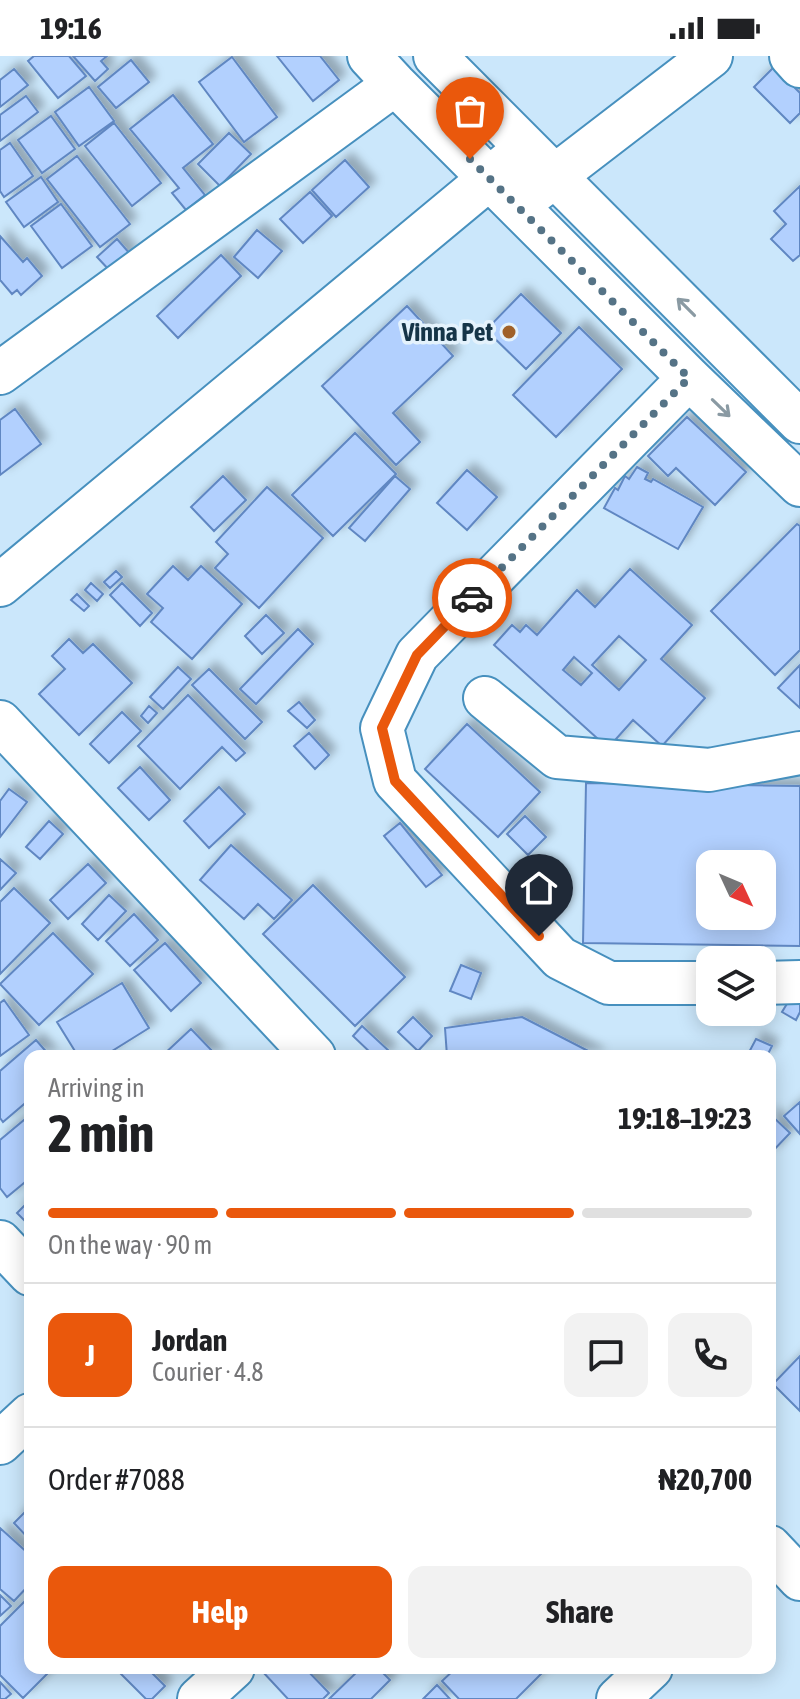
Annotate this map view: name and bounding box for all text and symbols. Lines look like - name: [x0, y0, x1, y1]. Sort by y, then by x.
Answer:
- text: 19:16: [40, 11, 102, 45]
- pin: [436, 77, 504, 159]
- icon: bag: [448, 89, 492, 133]
- one-way arrow: [676, 298, 696, 318]
- place label: Vinna Pet: [401, 317, 494, 347]
- marker: Vinna Pet: [500, 323, 518, 341]
- one-way arrow: [710, 399, 730, 417]
- courier: [432, 558, 512, 638]
- icon: car: [450, 576, 494, 620]
- north arrow: [696, 850, 776, 930]
- map controls: [696, 850, 776, 1026]
- pin: [505, 854, 573, 936]
- icon: home: [517, 866, 561, 910]
- button: layers: [696, 946, 776, 1026]
- text: Arriving in: [48, 1073, 145, 1103]
- text: 19:18–19:23: [618, 1101, 752, 1135]
- text: 2 min: [48, 1103, 154, 1163]
- text: On the way · 90 m: [48, 1230, 212, 1260]
- button: chat: [564, 1313, 648, 1397]
- button: phone: [668, 1313, 752, 1397]
- text: Jordan: [152, 1323, 227, 1357]
- text: J: [85, 1338, 95, 1372]
- text: Courier · 4.8: [152, 1357, 263, 1387]
- text: Order #7088: [48, 1462, 185, 1496]
- text: ₦20,700: [658, 1462, 752, 1496]
- button: Help: [48, 1566, 392, 1658]
- button: Share: [408, 1566, 752, 1658]

